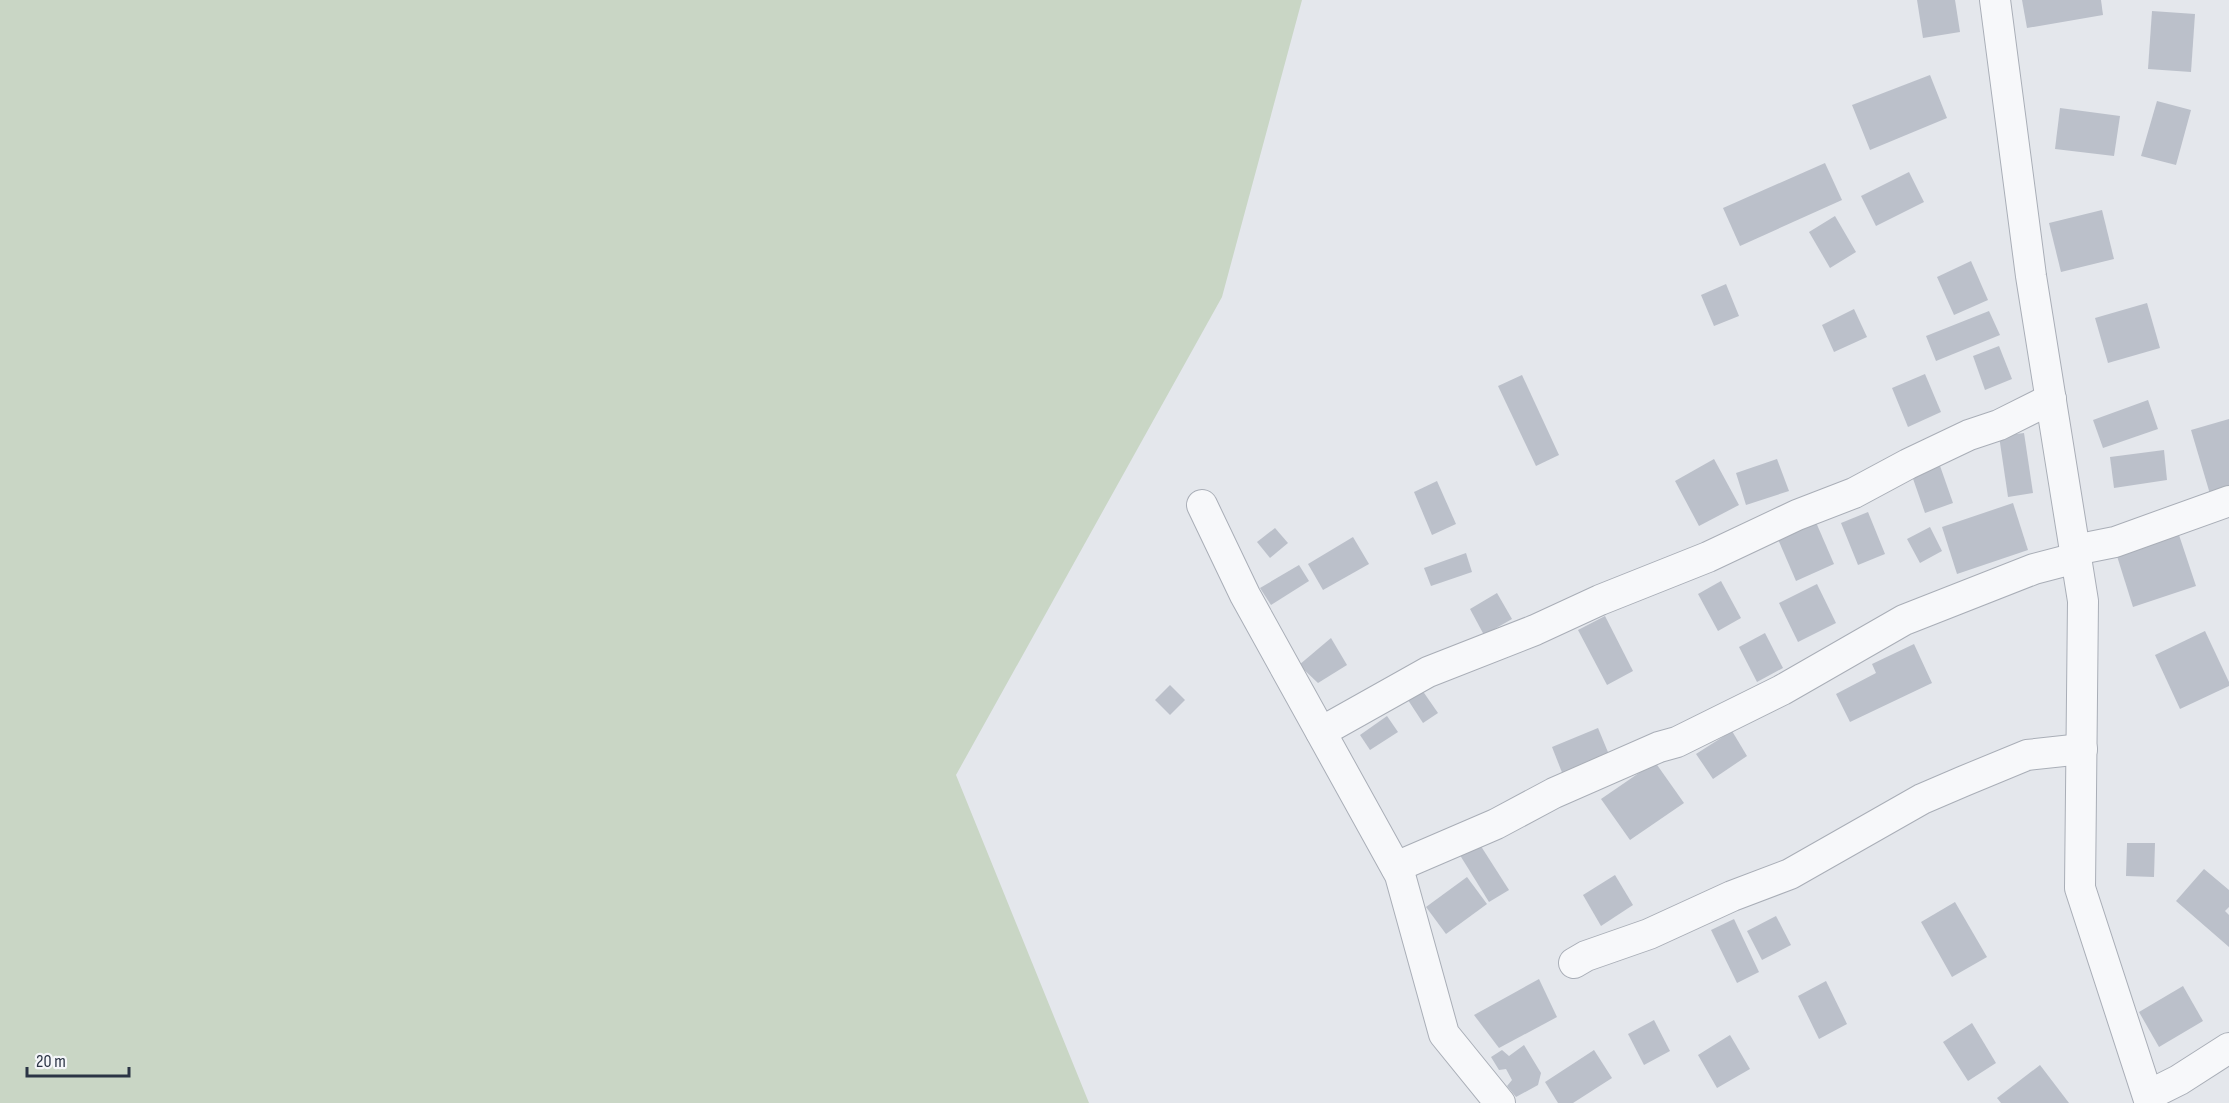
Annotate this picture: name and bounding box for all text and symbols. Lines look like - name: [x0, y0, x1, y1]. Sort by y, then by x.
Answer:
- scale bar: [27, 1040, 129, 1078]
- text: 20 m: [36, 1051, 66, 1072]

